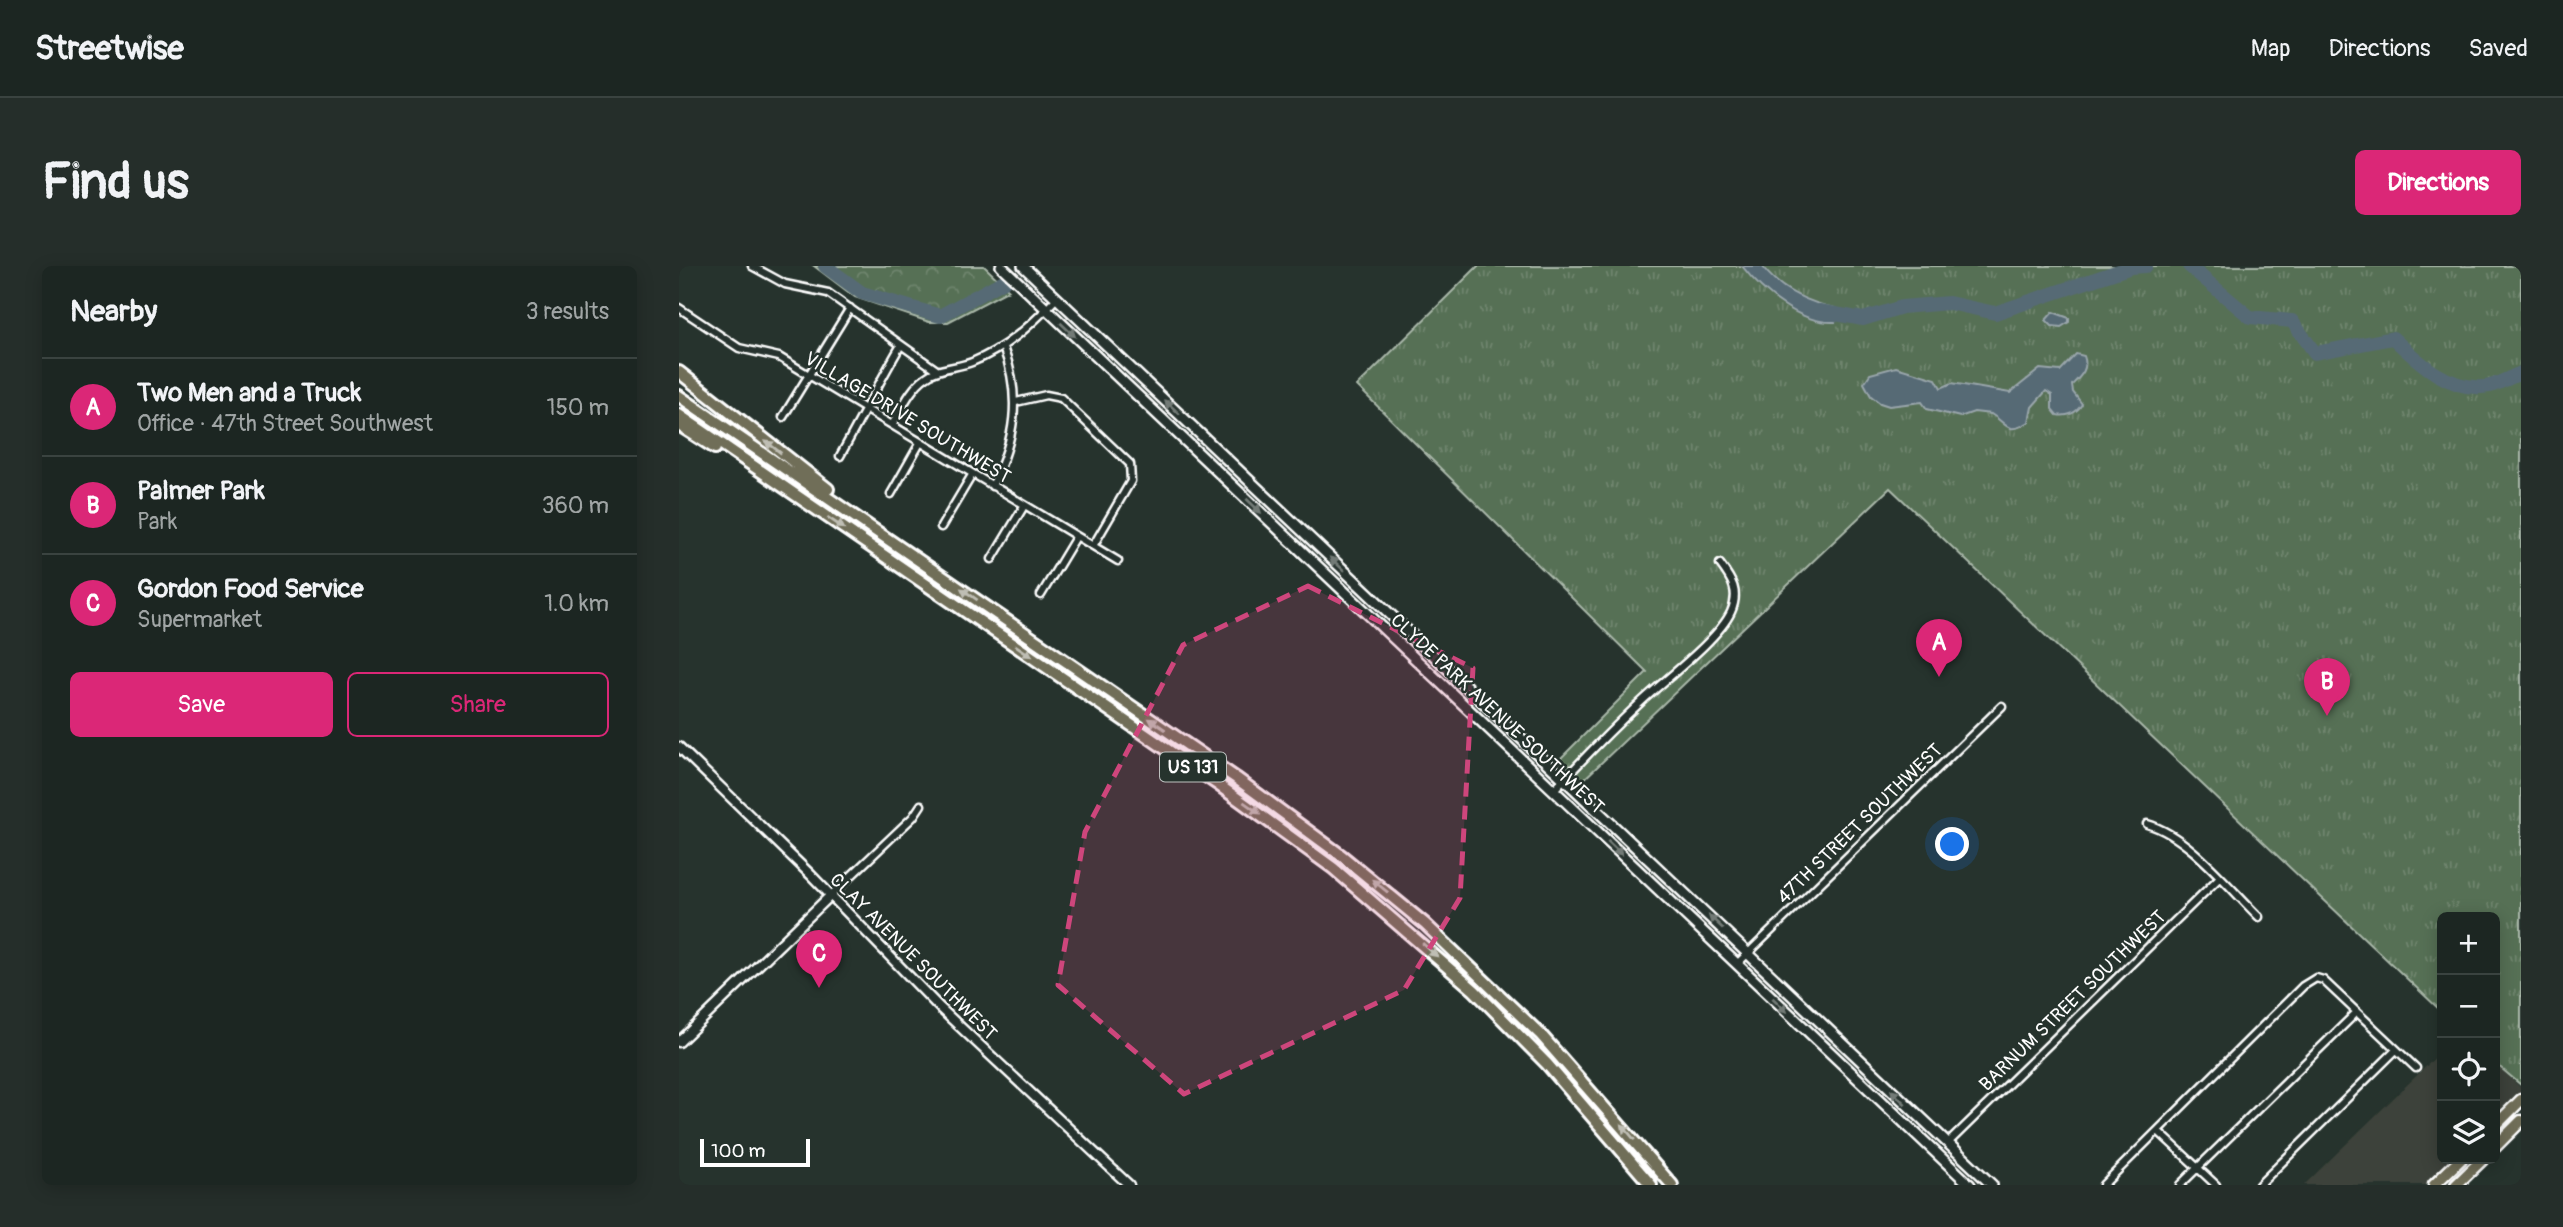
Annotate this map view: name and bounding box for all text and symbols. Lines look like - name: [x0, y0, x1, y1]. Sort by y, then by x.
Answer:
- text: Streetwise: [35, 28, 184, 69]
- text: Map: [2251, 34, 2291, 63]
- text: Directions: [2329, 34, 2430, 63]
- text: Saved: [2468, 34, 2528, 63]
- button: Directions: [2355, 150, 2521, 215]
- text: Find us: [42, 152, 189, 213]
- text: Nearby: [70, 293, 157, 330]
- text: 3 results: [526, 297, 609, 326]
- one-way arrow: [1059, 322, 1076, 338]
- street label: VILLAGE DRIVE SOUTHWEST: [800, 347, 1015, 489]
- text: Two Men and a Truck: [137, 377, 361, 409]
- text: A: [86, 393, 100, 422]
- text: 150 m: [546, 393, 609, 422]
- one-way arrow: [1164, 400, 1181, 416]
- text: Office · 47th Street Southwest: [137, 409, 433, 438]
- one-way arrow: [765, 439, 783, 454]
- text: Palmer Park: [137, 475, 265, 507]
- text: B: [86, 491, 100, 520]
- text: 360 m: [542, 491, 609, 520]
- one-way arrow: [1245, 498, 1262, 514]
- text: Park: [137, 507, 177, 536]
- one-way arrow: [827, 516, 845, 530]
- one-way arrow: [1329, 555, 1346, 572]
- text: Gordon Food Service: [137, 573, 364, 605]
- one-way arrow: [960, 587, 978, 601]
- text: C: [86, 589, 100, 618]
- text: 1.0 km: [544, 589, 609, 618]
- text: Supermarket: [137, 605, 262, 634]
- street label: CLYDE PARK AVENUE SOUTHWEST: [1385, 608, 1609, 819]
- pin: A: [1916, 619, 1962, 677]
- one-way arrow: [1015, 644, 1033, 658]
- pin: B: [2304, 658, 2350, 716]
- button: Save: [70, 672, 333, 737]
- button: Share: [347, 672, 609, 737]
- one-way arrow: [1147, 717, 1167, 730]
- street label: 47TH STREET SOUTHWEST: [1772, 738, 1947, 909]
- road number: US 131: [1160, 752, 1226, 782]
- one-way arrow: [1243, 801, 1261, 815]
- your location: [1935, 827, 1969, 861]
- one-way arrow: [1606, 840, 1624, 856]
- street label: CLAY AVENUE SOUTHWEST: [825, 868, 1002, 1045]
- one-way arrow: [1372, 879, 1389, 894]
- street label: BARNUM STREET SOUTHWEST: [1974, 905, 2171, 1096]
- map controls: [2437, 912, 2500, 1164]
- button: +: [2437, 912, 2500, 975]
- one-way arrow: [1708, 915, 1725, 931]
- pin: C: [796, 930, 842, 988]
- one-way arrow: [1421, 941, 1438, 957]
- button: −: [2437, 975, 2500, 1038]
- one-way arrow: [1771, 996, 1788, 1012]
- button: locate: [2437, 1038, 2500, 1101]
- one-way arrow: [1890, 1089, 1907, 1105]
- button: layers: [2437, 1101, 2500, 1164]
- one-way arrow: [1621, 1124, 1636, 1141]
- scale bar: [700, 1136, 810, 1168]
- text: 100 m: [711, 1139, 765, 1163]

